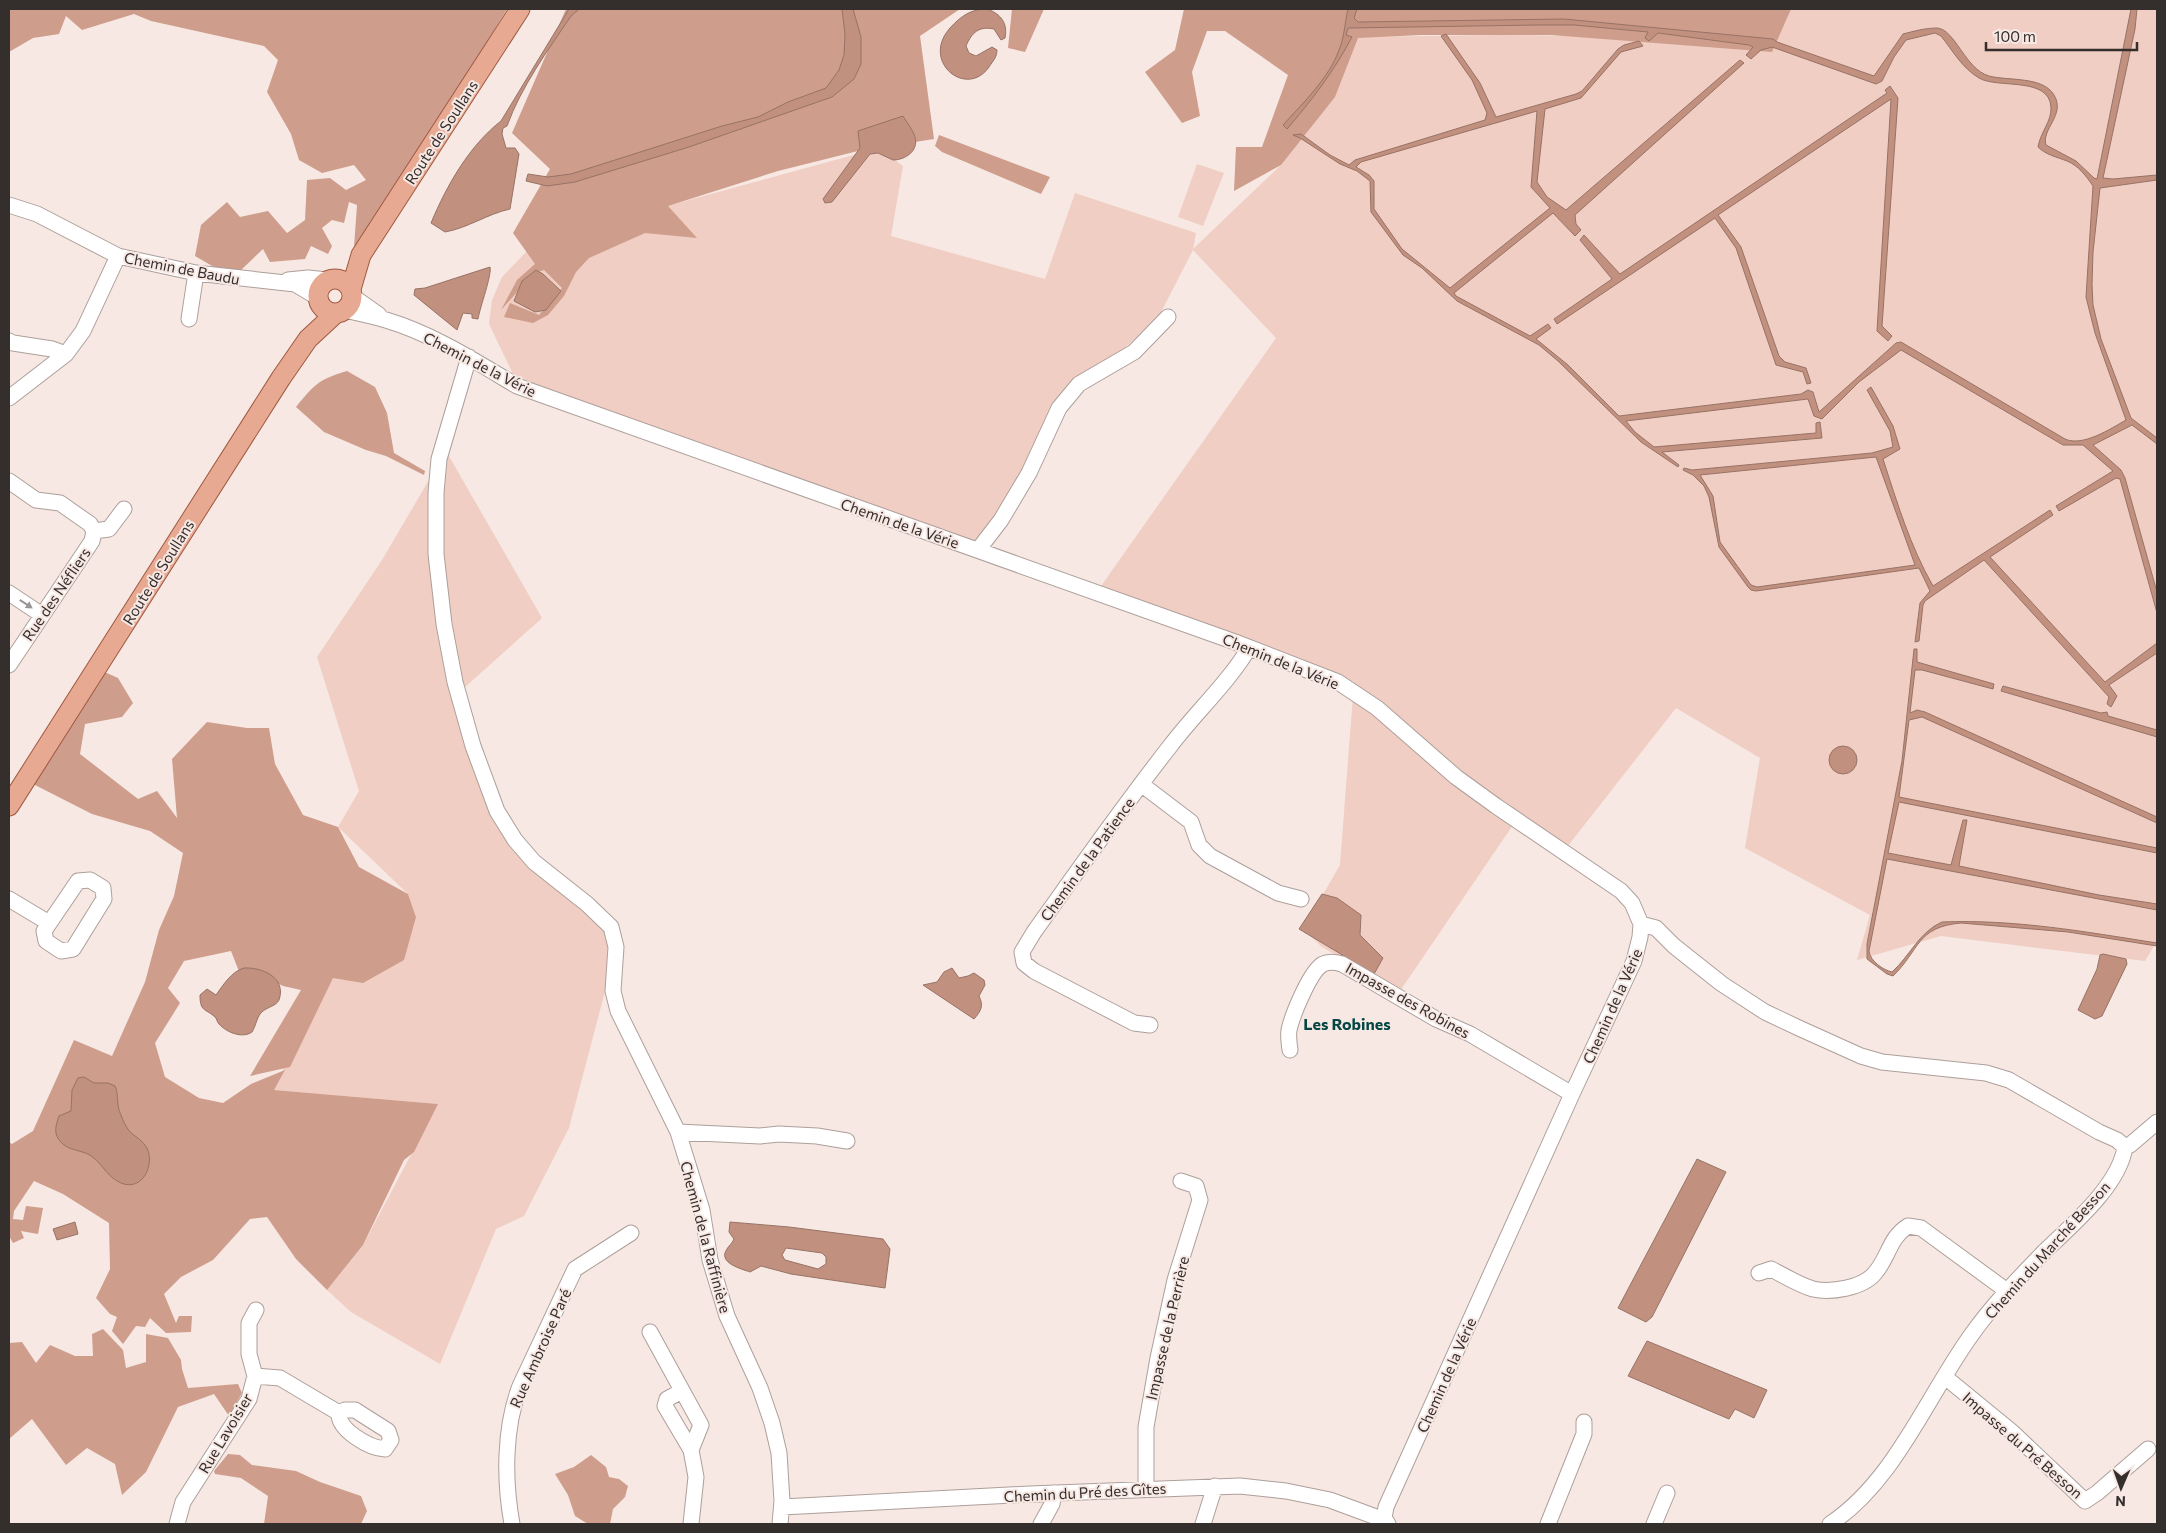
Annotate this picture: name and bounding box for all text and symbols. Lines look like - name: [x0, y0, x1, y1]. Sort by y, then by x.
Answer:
- scale bar: [1986, 20, 2137, 52]
- text: 100 m: [1994, 27, 2036, 45]
- street label: Route de Soullans: [401, 77, 481, 187]
- street label: Chemin de Baudu: [123, 248, 241, 288]
- street label: Chemin de la Vérie: [421, 328, 539, 400]
- street label: Chemin de la Vérie: [838, 494, 962, 552]
- street label: Route de Soullans: [119, 516, 198, 628]
- street label: Rue des Néfliers: [18, 544, 94, 644]
- one-way arrow: [19, 599, 32, 608]
- street label: Chemin de la Vérie: [1220, 629, 1342, 693]
- street label: Chemin de la Patience: [1036, 794, 1138, 924]
- street label: Chemin de la Vérie: [1579, 946, 1645, 1066]
- street label: Impasse des Robines: [1343, 958, 1473, 1042]
- district label: Les Robines: [1303, 1014, 1391, 1033]
- street label: Chemin de la Raffinière: [677, 1159, 735, 1315]
- street label: Chemin du Marché Besson: [1981, 1178, 2113, 1322]
- street label: Impasse de la Perrière: [1142, 1254, 1192, 1402]
- street label: Rue Ambroise Paré: [506, 1286, 574, 1410]
- street label: Chemin de la Vérie: [1413, 1315, 1479, 1435]
- street label: Impasse du Pré Besson: [1959, 1388, 2087, 1502]
- street label: Rue Lavoisier: [194, 1390, 256, 1476]
- north arrow: [2096, 1463, 2146, 1513]
- street label: Chemin du Pré des Gîtes: [1003, 1479, 1167, 1505]
- text: N: [2115, 1493, 2126, 1510]

